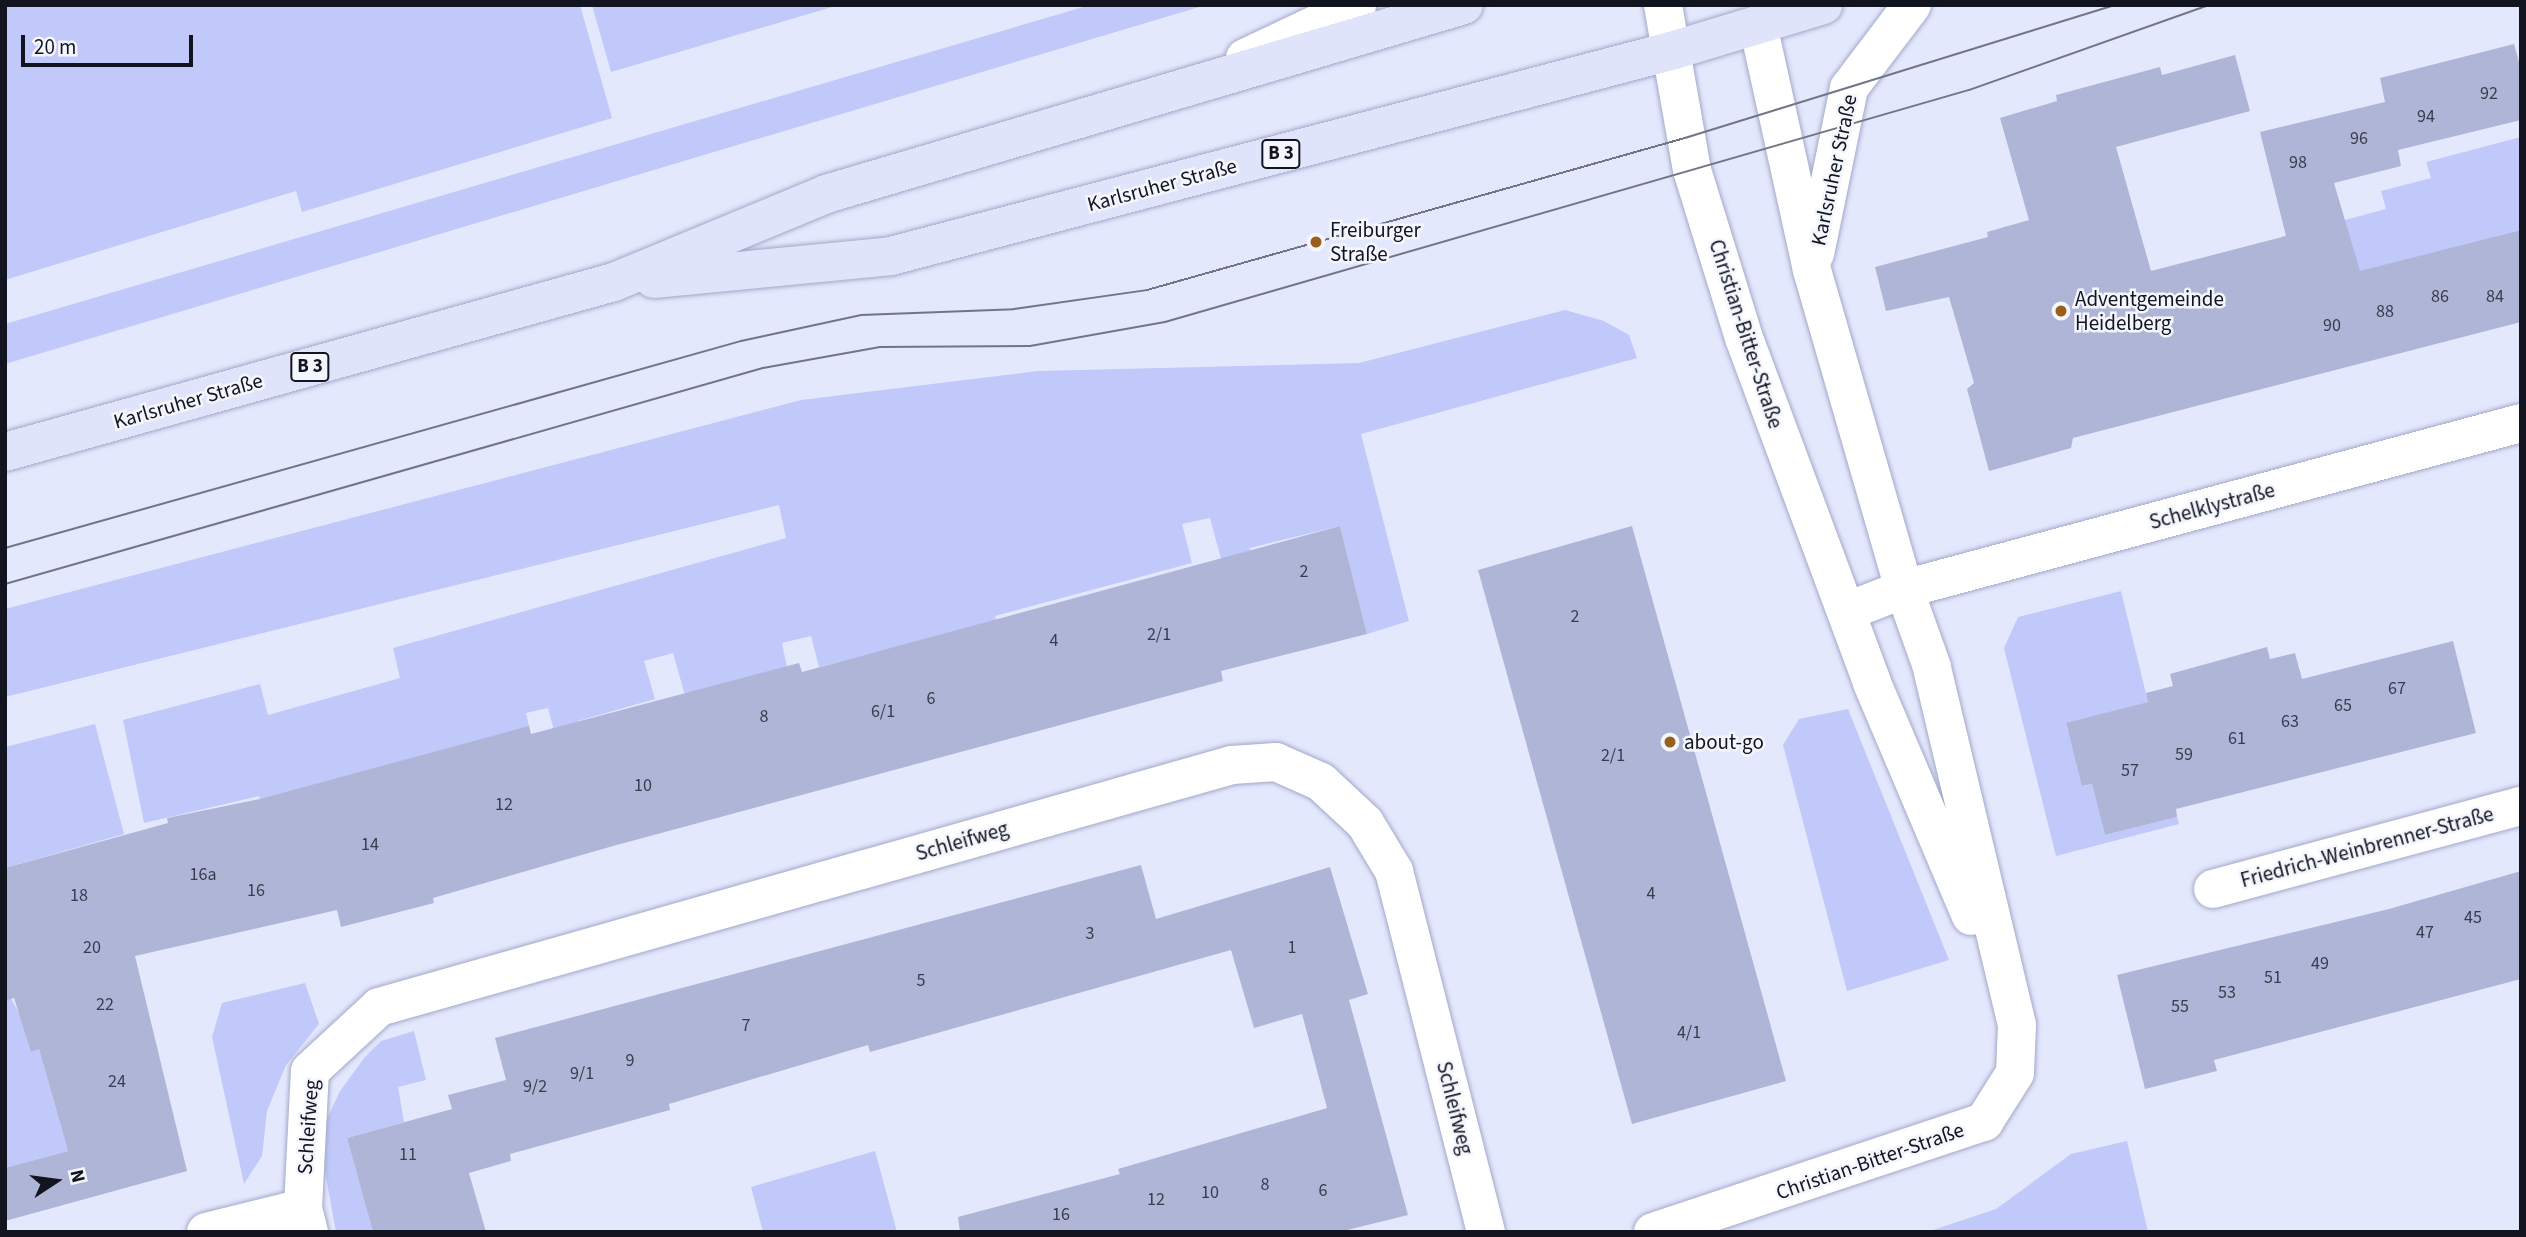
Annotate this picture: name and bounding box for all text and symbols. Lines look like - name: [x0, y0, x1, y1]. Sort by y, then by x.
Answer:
- scale bar: [24, 21, 196, 65]
- text: 20 m: [34, 32, 76, 62]
- house number: 92: [2480, 83, 2498, 105]
- street label: Karlsruher Straße: [1806, 92, 1862, 248]
- house number: 94: [2417, 106, 2435, 128]
- house number: 96: [2350, 128, 2368, 150]
- road number: B 3: [1260, 138, 1302, 170]
- house number: 98: [2289, 152, 2307, 174]
- street label: Karlsruher Straße: [1084, 153, 1240, 217]
- place label: Freiburger Straße: [1330, 217, 1421, 267]
- marker: Freiburger Straße: [1308, 234, 1324, 250]
- street label: Christian-Bitter-Straße: [1704, 236, 1788, 432]
- place label: Adventgemeinde Heidelberg: [2075, 286, 2224, 336]
- house number: 86: [2431, 286, 2449, 308]
- house number: 84: [2486, 286, 2504, 308]
- house number: 88: [2376, 301, 2394, 323]
- marker: Adventgemeinde Heidelberg: [2053, 303, 2069, 319]
- house number: 90: [2323, 315, 2341, 337]
- road number: B 3: [289, 352, 331, 382]
- street label: Karlsruher Straße: [111, 368, 265, 434]
- street label: Schelklystraße: [2146, 477, 2278, 535]
- house number: 2: [1300, 561, 1308, 583]
- house number: 2: [1571, 606, 1579, 628]
- house number: 2/1: [1147, 624, 1171, 646]
- house number: 4: [1050, 630, 1058, 652]
- house number: 67: [2388, 678, 2406, 700]
- house number: 6: [927, 688, 935, 710]
- house number: 65: [2334, 695, 2352, 717]
- house number: 6/1: [871, 701, 895, 723]
- house number: 8: [760, 706, 768, 728]
- house number: 63: [2281, 711, 2299, 733]
- house number: 61: [2228, 728, 2246, 750]
- place label: about-go: [1684, 729, 1764, 755]
- marker: about-go: [1662, 734, 1678, 750]
- house number: 59: [2175, 744, 2193, 766]
- house number: 2/1: [1601, 745, 1625, 767]
- house number: 57: [2121, 760, 2139, 782]
- house number: 10: [634, 775, 652, 797]
- house number: 12: [495, 794, 513, 816]
- street label: Friedrich-Weinbrenner-Straße: [2238, 801, 2496, 893]
- street label: Schleifweg: [913, 816, 1011, 866]
- house number: 14: [361, 834, 379, 856]
- house number: 16a: [190, 864, 216, 886]
- house number: 16: [247, 880, 265, 902]
- house number: 4: [1647, 883, 1655, 905]
- house number: 18: [70, 885, 88, 907]
- house number: 45: [2464, 907, 2482, 929]
- house number: 47: [2416, 922, 2434, 944]
- house number: 3: [1086, 923, 1094, 945]
- house number: 20: [83, 937, 101, 959]
- house number: 1: [1288, 937, 1296, 959]
- house number: 49: [2311, 953, 2329, 975]
- house number: 51: [2264, 967, 2282, 989]
- house number: 5: [917, 970, 925, 992]
- house number: 53: [2218, 982, 2236, 1004]
- house number: 22: [96, 994, 114, 1016]
- house number: 55: [2171, 996, 2189, 1018]
- house number: 7: [742, 1015, 750, 1037]
- house number: 4/1: [1677, 1022, 1701, 1044]
- house number: 9: [626, 1050, 634, 1072]
- street label: Schleifweg: [1431, 1059, 1479, 1157]
- house number: 9/1: [570, 1063, 594, 1085]
- house number: 24: [108, 1071, 126, 1093]
- house number: 9/2: [523, 1076, 547, 1098]
- street label: Schleifweg: [292, 1079, 324, 1175]
- street label: Christian-Bitter-Straße: [1773, 1117, 1967, 1205]
- house number: 11: [399, 1144, 417, 1166]
- north arrow: [21, 1146, 91, 1216]
- text: N: [62, 1167, 92, 1185]
- house number: 8: [1261, 1174, 1269, 1196]
- house number: 6: [1319, 1180, 1327, 1202]
- house number: 10: [1201, 1182, 1219, 1204]
- house number: 12: [1147, 1189, 1165, 1211]
- house number: 16: [1052, 1204, 1070, 1226]

